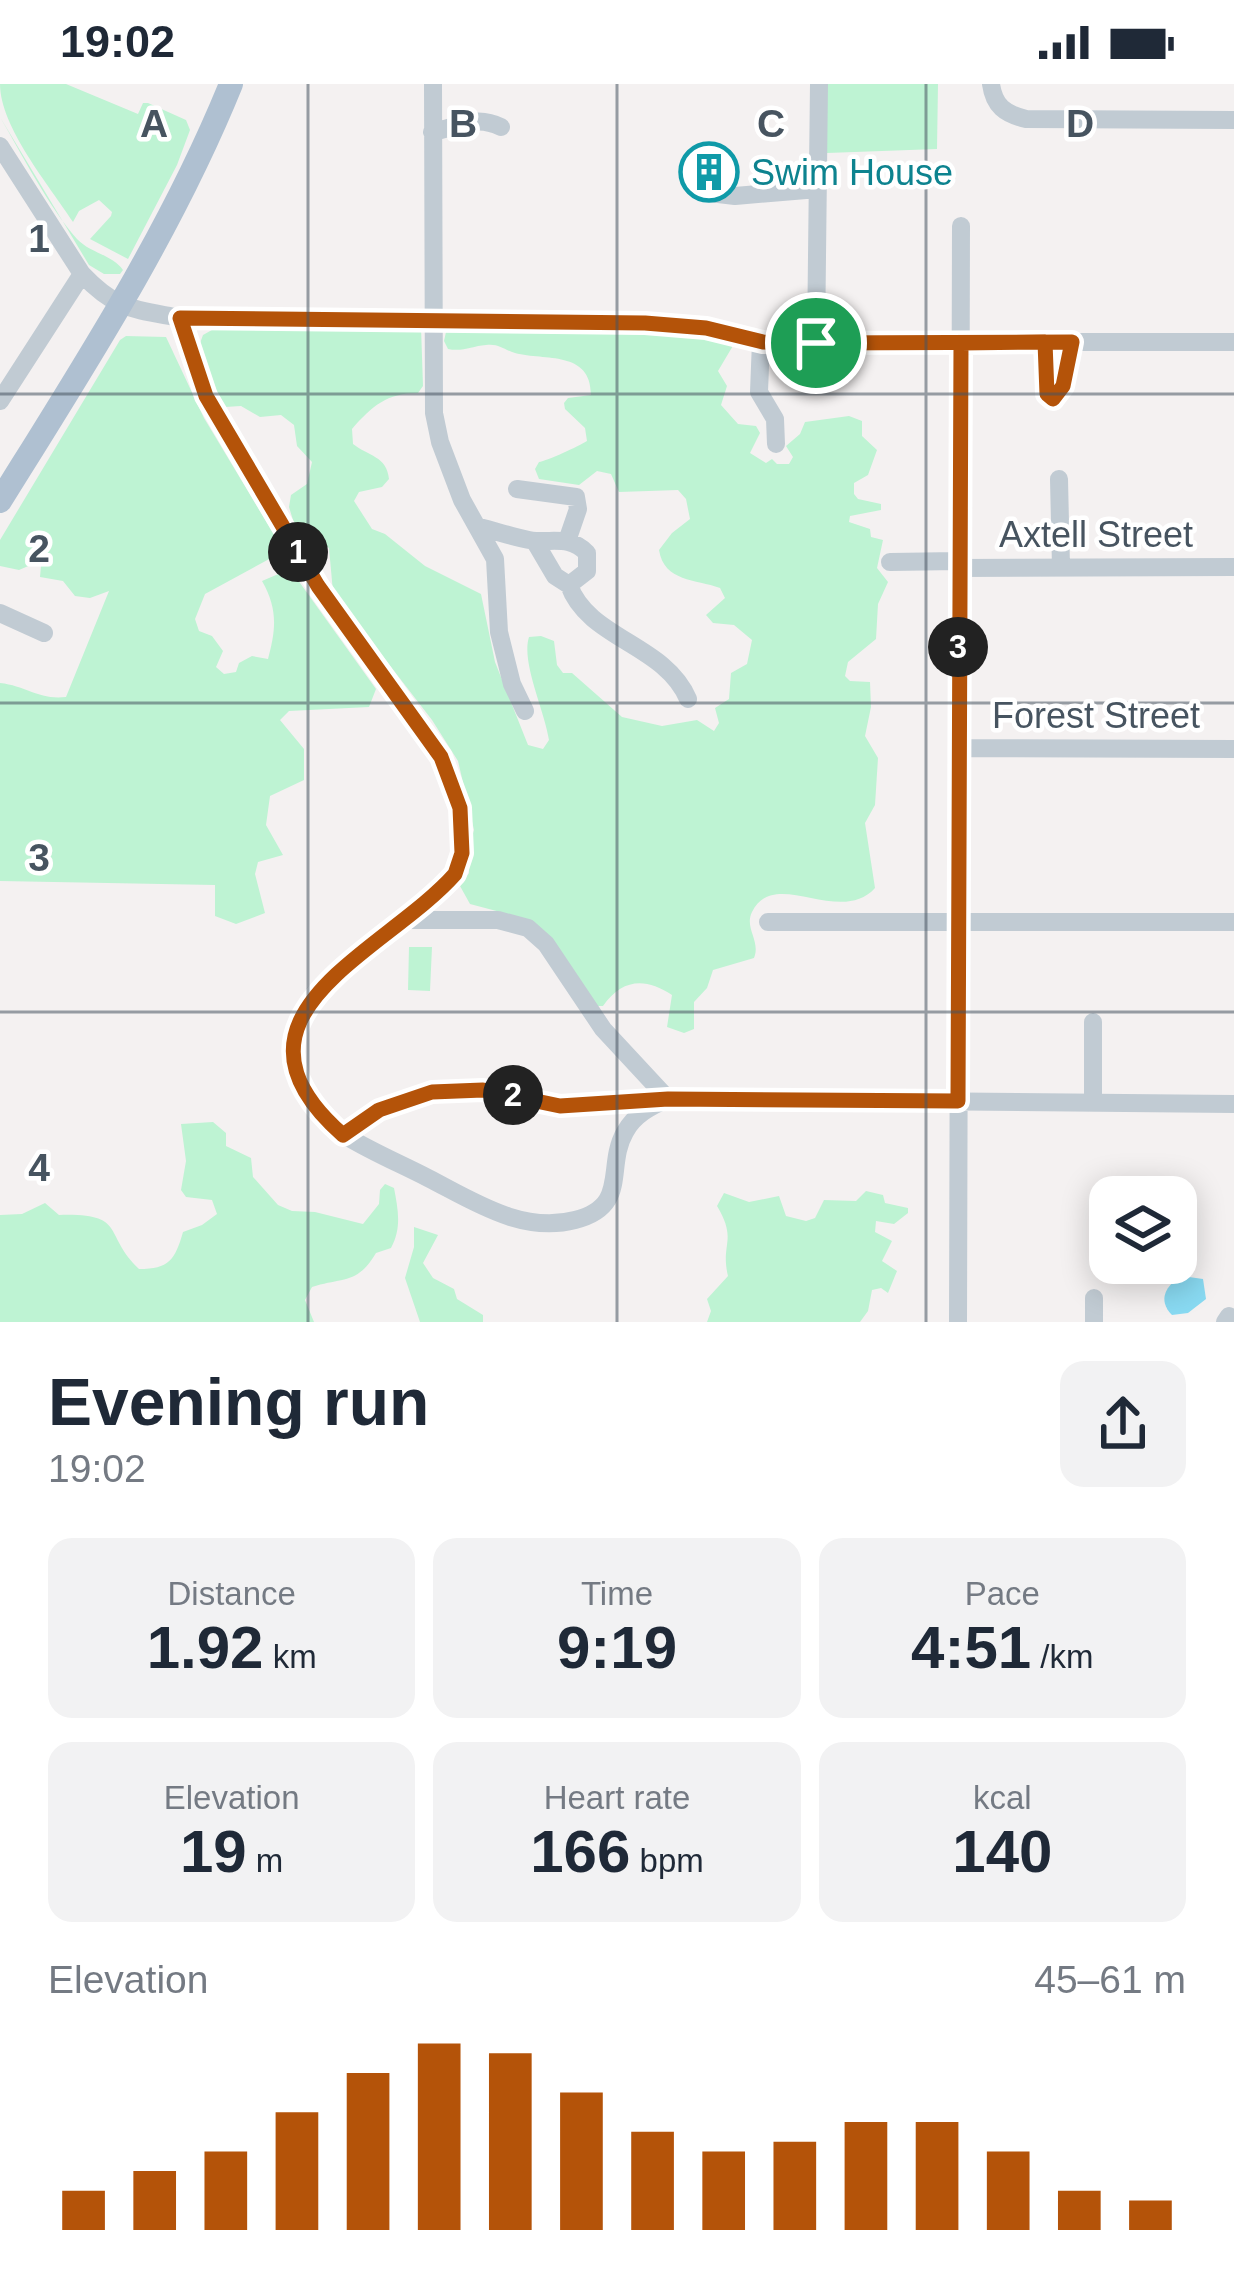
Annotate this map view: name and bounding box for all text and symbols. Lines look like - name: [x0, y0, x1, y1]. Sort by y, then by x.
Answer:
- text: 19:02: [60, 16, 175, 67]
- text: A: [140, 102, 168, 145]
- text: B: [449, 102, 477, 145]
- text: C: [757, 102, 785, 145]
- text: D: [1066, 102, 1094, 145]
- building icon: Swim House: [678, 141, 740, 203]
- place label: Swim House: [751, 152, 953, 193]
- text: 1: [28, 217, 50, 260]
- pin: [765, 292, 867, 394]
- icon: arrive: [783, 310, 849, 376]
- street label: Axtell Street: [999, 514, 1193, 555]
- pin: 1: [268, 522, 328, 582]
- text: 2: [28, 527, 50, 570]
- text: 1: [289, 533, 307, 570]
- pin: 3: [928, 617, 988, 677]
- text: 3: [949, 628, 967, 665]
- street label: Forest Street: [992, 695, 1200, 736]
- text: 3: [28, 836, 50, 879]
- pin: 2: [483, 1065, 543, 1125]
- text: 2: [504, 1076, 522, 1113]
- text: 4: [28, 1146, 50, 1189]
- map controls: [1089, 1176, 1197, 1284]
- button: layers: [1089, 1176, 1197, 1284]
- button: share: [1060, 1361, 1186, 1487]
- text: Evening run: [48, 1365, 429, 1439]
- text: 19:02: [48, 1447, 146, 1490]
- text: Distance: [167, 1575, 296, 1612]
- text: Time: [581, 1575, 653, 1612]
- text: Pace: [965, 1575, 1040, 1612]
- text: 1.92: [147, 1614, 263, 1681]
- text: 9:19: [557, 1614, 677, 1681]
- text: 4:51: [911, 1614, 1031, 1681]
- text: km: [263, 1638, 317, 1675]
- text: /km: [1031, 1638, 1094, 1675]
- text: Elevation: [164, 1779, 300, 1816]
- text: Heart rate: [544, 1779, 690, 1816]
- text: kcal: [973, 1779, 1032, 1816]
- text: 19: [180, 1818, 247, 1885]
- text: 166: [530, 1818, 630, 1885]
- text: 140: [952, 1818, 1052, 1885]
- text: m: [247, 1842, 283, 1879]
- text: bpm: [630, 1842, 704, 1879]
- text: Elevation: [48, 1958, 208, 2001]
- text: 45–61 m: [1034, 1958, 1186, 2001]

